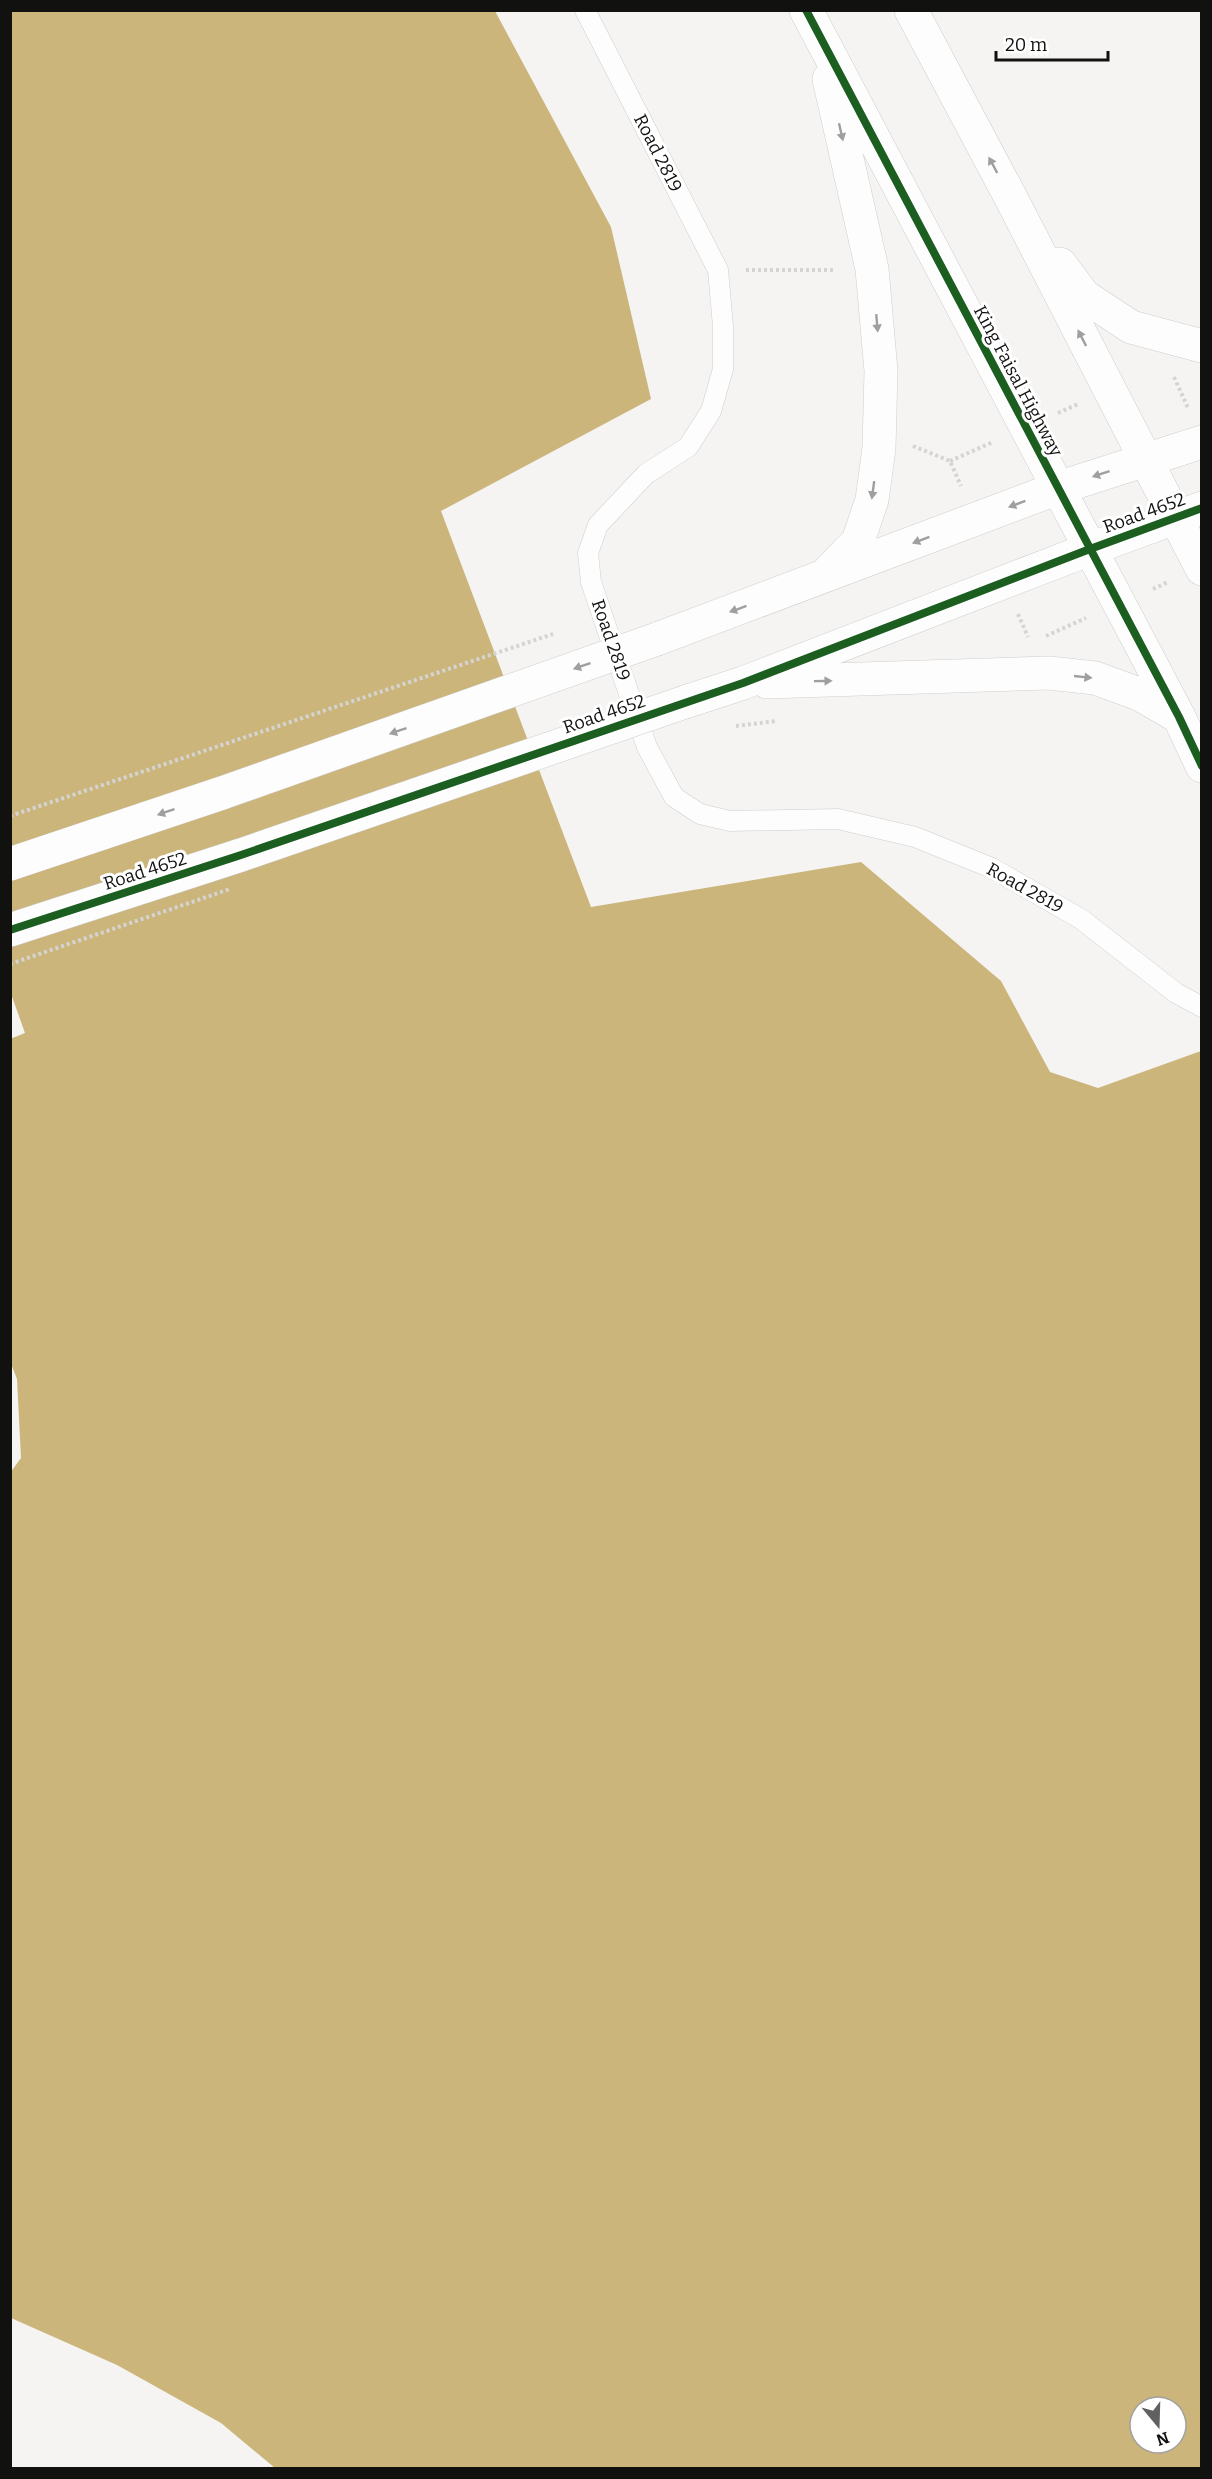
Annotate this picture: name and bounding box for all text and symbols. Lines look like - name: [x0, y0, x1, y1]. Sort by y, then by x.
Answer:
- scale bar: [996, 24, 1108, 62]
- text: 20 m: [1005, 34, 1047, 56]
- street label: Road 2819: [629, 110, 687, 196]
- one-way arrow: [836, 123, 846, 141]
- one-way arrow: [988, 156, 998, 173]
- street label: King Faisal Highway: [969, 302, 1067, 461]
- one-way arrow: [872, 314, 882, 333]
- one-way arrow: [1078, 330, 1087, 347]
- one-way arrow: [1092, 470, 1110, 479]
- one-way arrow: [869, 480, 878, 499]
- street label: Road 4652: [1100, 488, 1188, 538]
- one-way arrow: [1007, 499, 1025, 509]
- one-way arrow: [912, 536, 930, 546]
- street label: Road 2819: [587, 597, 635, 683]
- one-way arrow: [729, 605, 747, 615]
- one-way arrow: [573, 661, 591, 671]
- one-way arrow: [1073, 672, 1092, 682]
- one-way arrow: [813, 676, 832, 686]
- street label: Road 4652: [560, 690, 648, 738]
- one-way arrow: [389, 726, 407, 736]
- one-way arrow: [157, 807, 175, 817]
- street label: Road 4652: [101, 847, 189, 895]
- street label: Road 2819: [983, 858, 1067, 918]
- north arrow: [1128, 2395, 1188, 2455]
- text: N: [1154, 2428, 1172, 2450]

